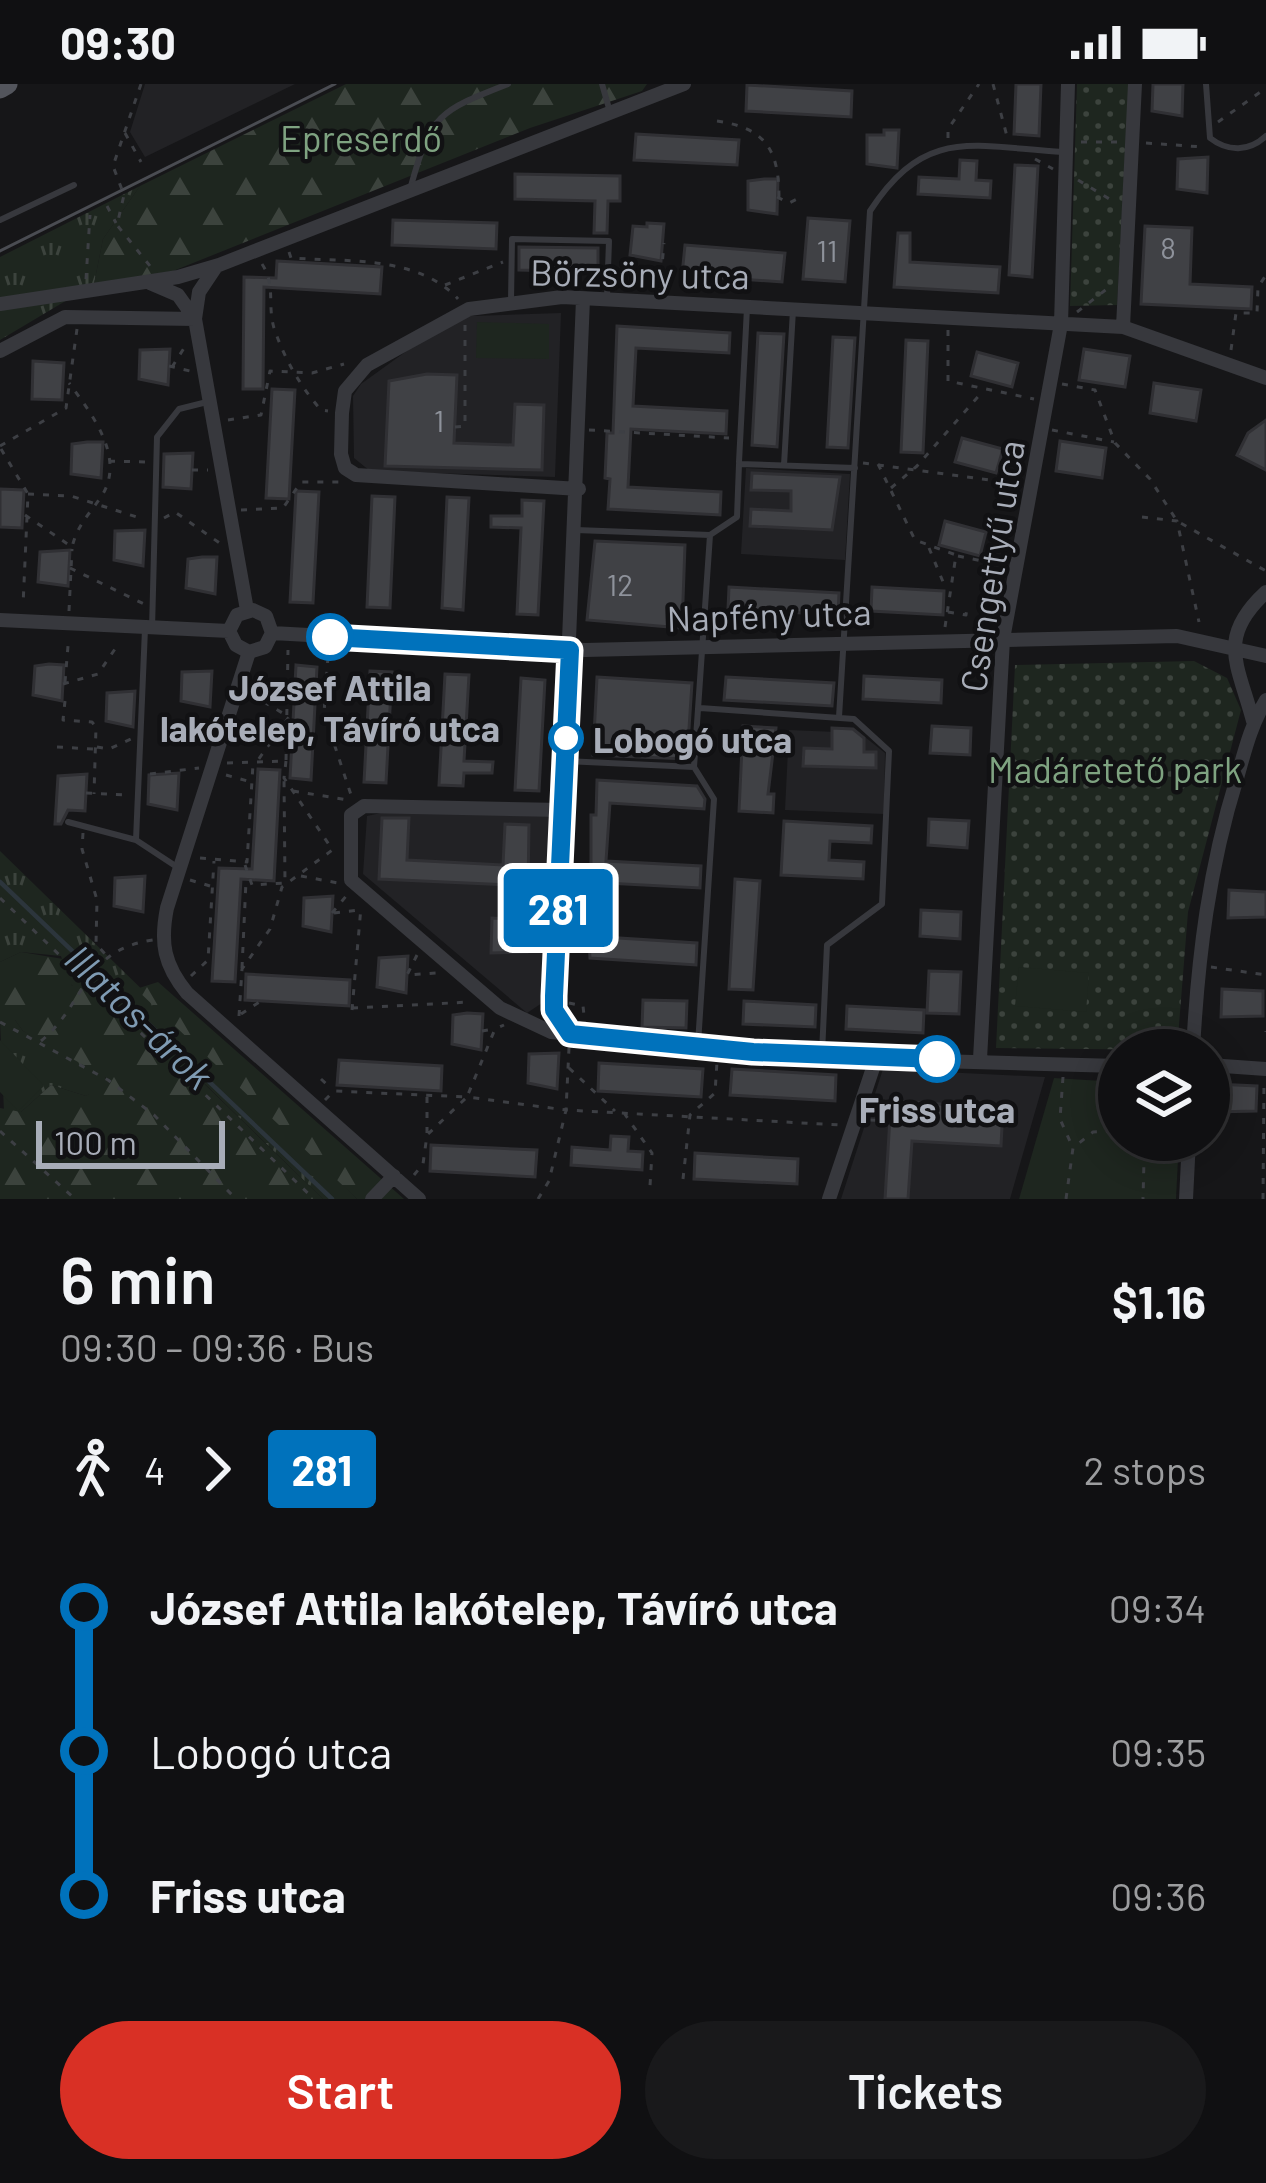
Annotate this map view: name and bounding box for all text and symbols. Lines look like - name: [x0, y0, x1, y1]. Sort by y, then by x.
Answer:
- text: 09:30: [60, 15, 176, 69]
- park label: Epreserdő: [280, 116, 442, 159]
- house number: 8: [1160, 229, 1176, 265]
- house number: 11: [816, 232, 838, 268]
- street label: Börzsöny utca: [530, 250, 750, 296]
- house number: 1: [434, 402, 444, 438]
- street label: Csengettyű utca: [950, 437, 1032, 695]
- house number: 12: [607, 566, 633, 602]
- street label: Napfény utca: [666, 589, 872, 639]
- marker: József Attila lakótelep, Távíró utca: [308, 615, 352, 659]
- place label: József Attila lakótelep, Távíró utca: [160, 665, 500, 749]
- place label: Lobogó utca: [593, 717, 792, 760]
- marker: Lobogó utca: [550, 722, 582, 754]
- park label: Madáretető park: [988, 747, 1242, 790]
- line badge: 281: [489, 869, 627, 947]
- text: 281: [528, 883, 588, 933]
- water label: Illatos-árok: [56, 934, 224, 1098]
- map controls: [1098, 1029, 1230, 1161]
- button: layers: [1098, 1029, 1230, 1161]
- marker: Friss utca: [915, 1037, 959, 1081]
- place label: Friss utca: [859, 1087, 1015, 1130]
- scale bar: [36, 1115, 225, 1168]
- text: 100 m: [54, 1122, 137, 1162]
- text: 6 min: [60, 1238, 216, 1317]
- text: $1.16: [1112, 1274, 1206, 1328]
- text: 09:30 – 09:36 · Bus: [60, 1323, 374, 1370]
- icon: walk: [60, 1436, 126, 1502]
- icon: forward: [184, 1436, 250, 1502]
- text: 281: [292, 1444, 352, 1494]
- text: 4: [144, 1446, 166, 1493]
- text: 2 stops: [1083, 1446, 1206, 1493]
- text: József Attila lakótelep, Távíró utca: [150, 1580, 838, 1634]
- text: 09:34: [1109, 1584, 1206, 1631]
- text: Lobogó utca: [150, 1724, 392, 1778]
- text: 09:35: [1110, 1728, 1206, 1775]
- text: Friss utca: [150, 1868, 346, 1922]
- text: 09:36: [1110, 1872, 1206, 1919]
- button: Start: [60, 2021, 621, 2159]
- button: Tickets: [645, 2021, 1206, 2159]

